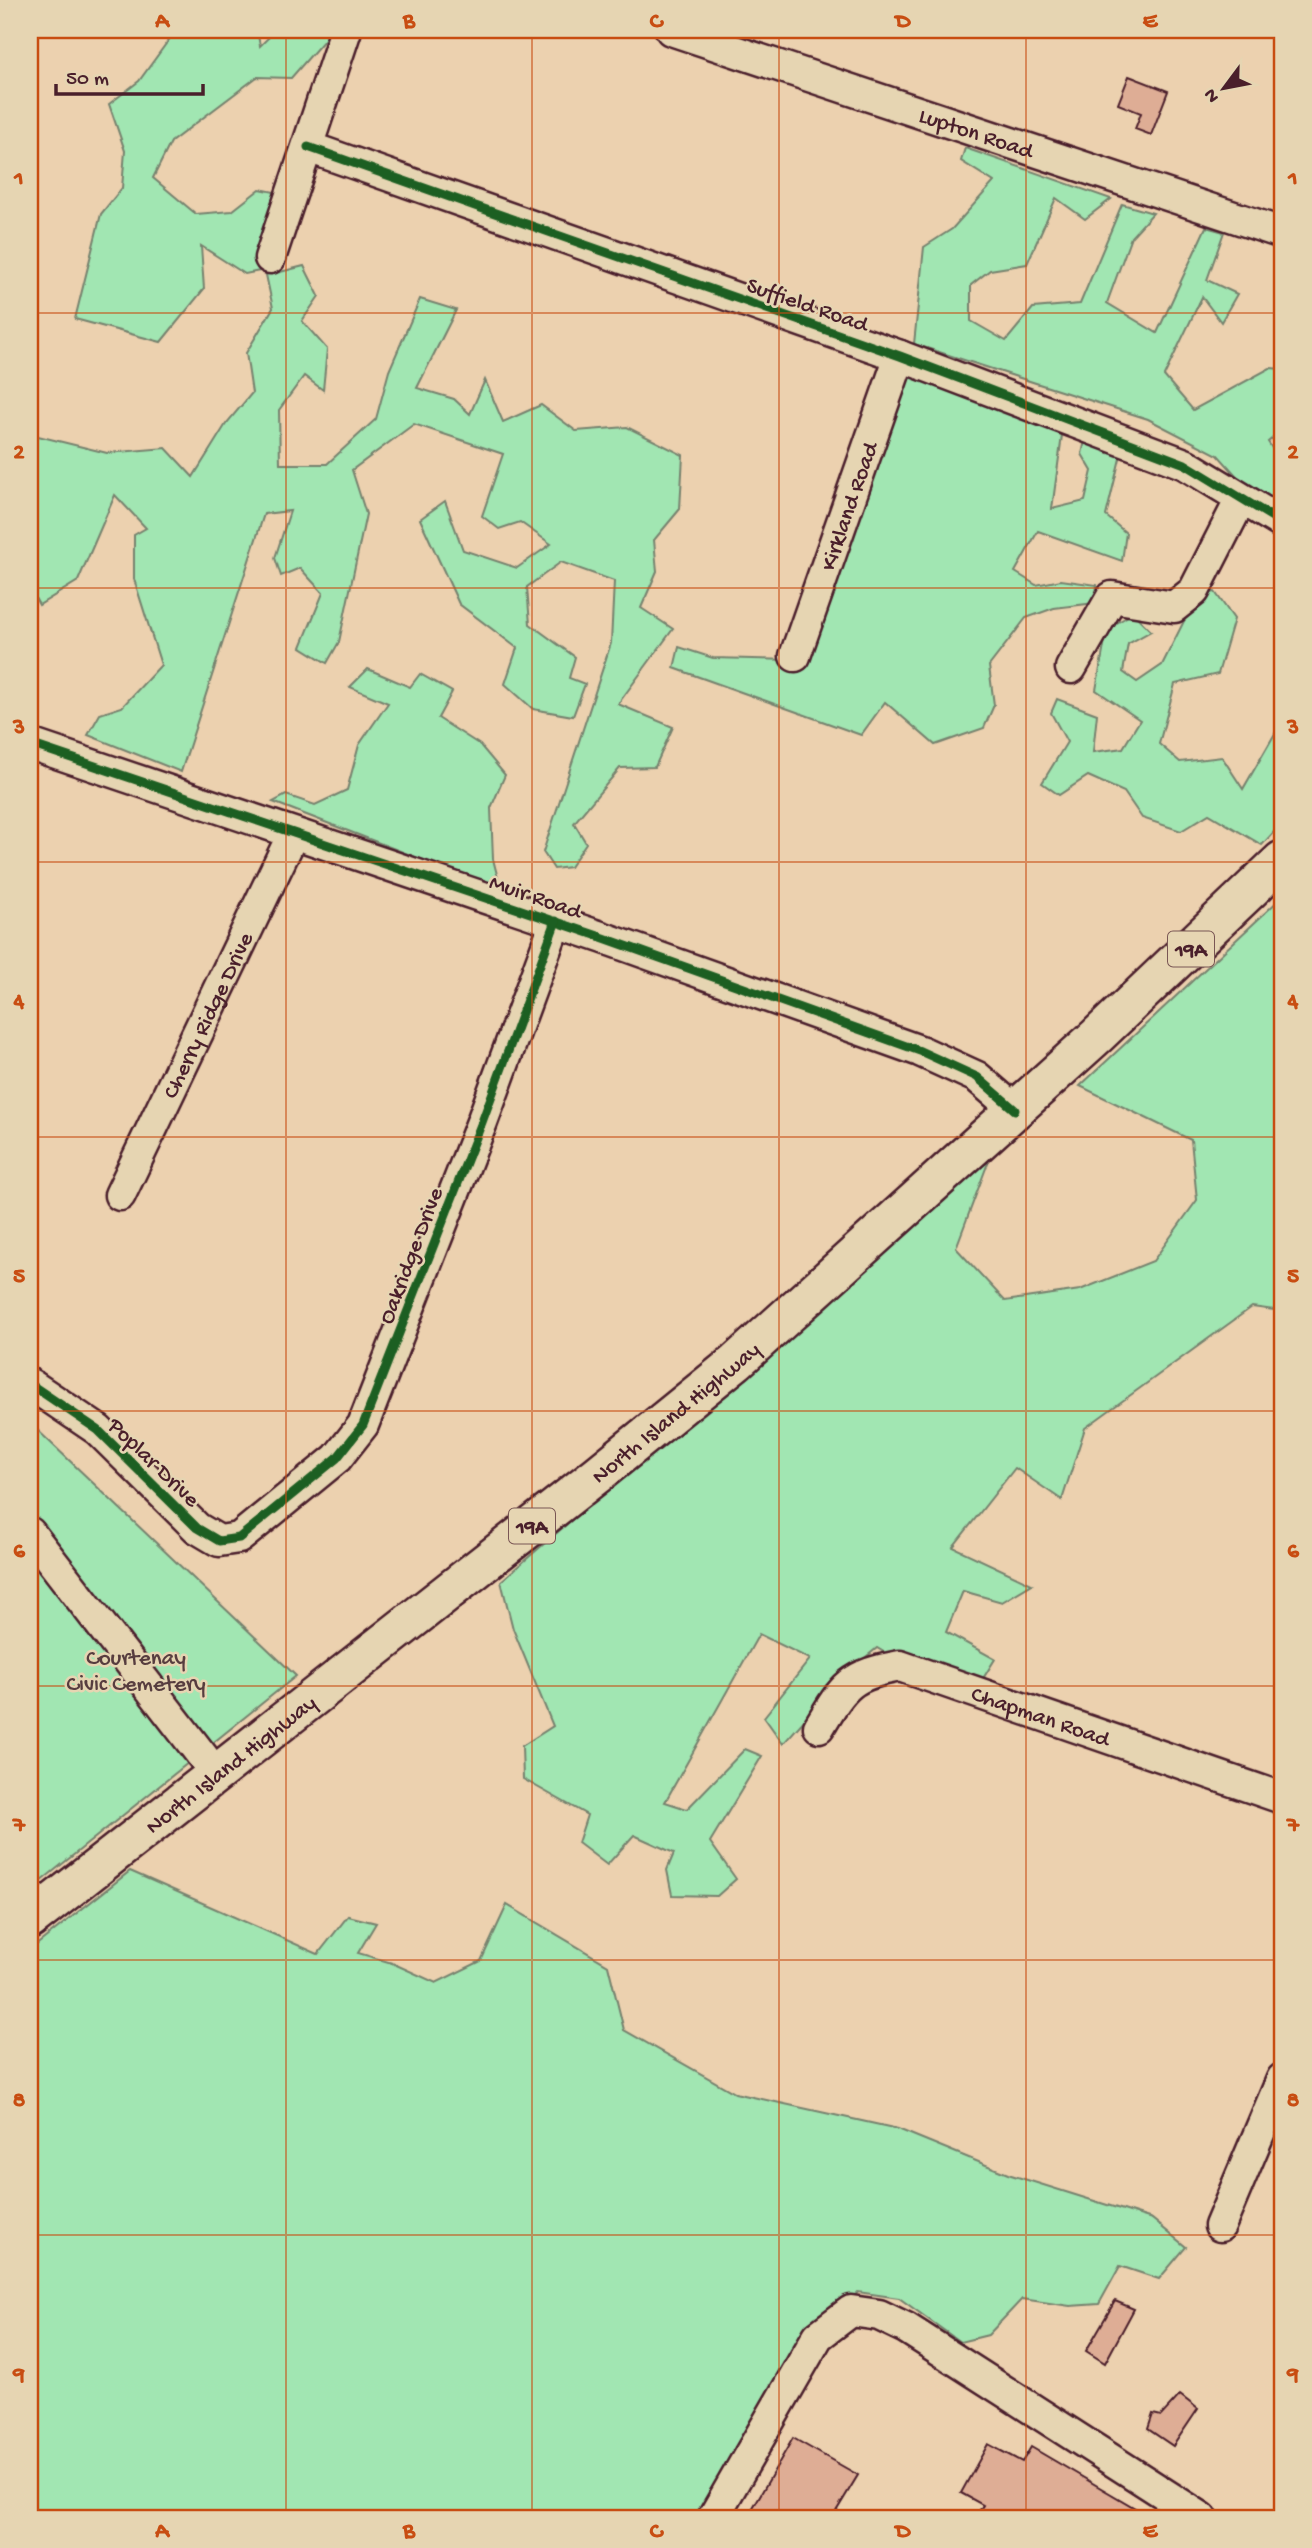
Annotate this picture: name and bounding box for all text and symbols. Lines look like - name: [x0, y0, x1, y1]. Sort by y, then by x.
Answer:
- text: A: [154, 9, 170, 36]
- text: B: [402, 9, 416, 36]
- text: C: [650, 9, 665, 36]
- text: D: [894, 9, 912, 36]
- text: E: [1143, 9, 1159, 36]
- scale bar: [56, 52, 203, 96]
- north arrow: [1190, 52, 1260, 122]
- text: 50 m: [66, 68, 109, 93]
- text: N: [1200, 84, 1226, 107]
- street label: Lupton Road: [915, 103, 1037, 167]
- text: 1: [13, 166, 24, 193]
- text: 1: [1287, 166, 1298, 193]
- street label: Suffield Road: [743, 273, 873, 340]
- street label: Kirkland Road: [816, 438, 886, 575]
- text: 2: [13, 440, 25, 467]
- text: 2: [1287, 440, 1299, 467]
- text: 3: [12, 715, 25, 742]
- text: 3: [1286, 715, 1299, 742]
- street label: Muir Road: [485, 870, 586, 927]
- street label: Cherry Ridge Drive: [158, 928, 261, 1104]
- road number: 19A: [1168, 932, 1214, 967]
- text: 4: [13, 989, 25, 1016]
- text: 4: [1287, 989, 1299, 1016]
- street label: Oakridge Drive: [374, 1183, 451, 1328]
- text: 5: [13, 1264, 25, 1291]
- text: 5: [1287, 1264, 1299, 1291]
- street label: North Island Highway: [587, 1337, 767, 1491]
- street label: Poplar Drive: [100, 1412, 205, 1515]
- road number: 19A: [509, 1508, 555, 1544]
- text: 6: [13, 1539, 26, 1566]
- text: 6: [1287, 1539, 1300, 1566]
- park label: Courtenay Civic Cemetery: [66, 1646, 206, 1699]
- street label: Chapman Road: [967, 1682, 1114, 1755]
- street label: North Island Highway: [141, 1691, 323, 1841]
- text: 7: [12, 1813, 26, 1840]
- text: 7: [1286, 1813, 1300, 1840]
- text: 8: [13, 2088, 26, 2115]
- text: 8: [1287, 2088, 1300, 2115]
- text: 9: [12, 2362, 25, 2389]
- text: 9: [1286, 2362, 1299, 2389]
- text: A: [154, 2519, 170, 2546]
- text: B: [402, 2519, 416, 2546]
- text: C: [650, 2519, 665, 2546]
- text: D: [894, 2519, 912, 2546]
- text: E: [1143, 2519, 1159, 2546]

